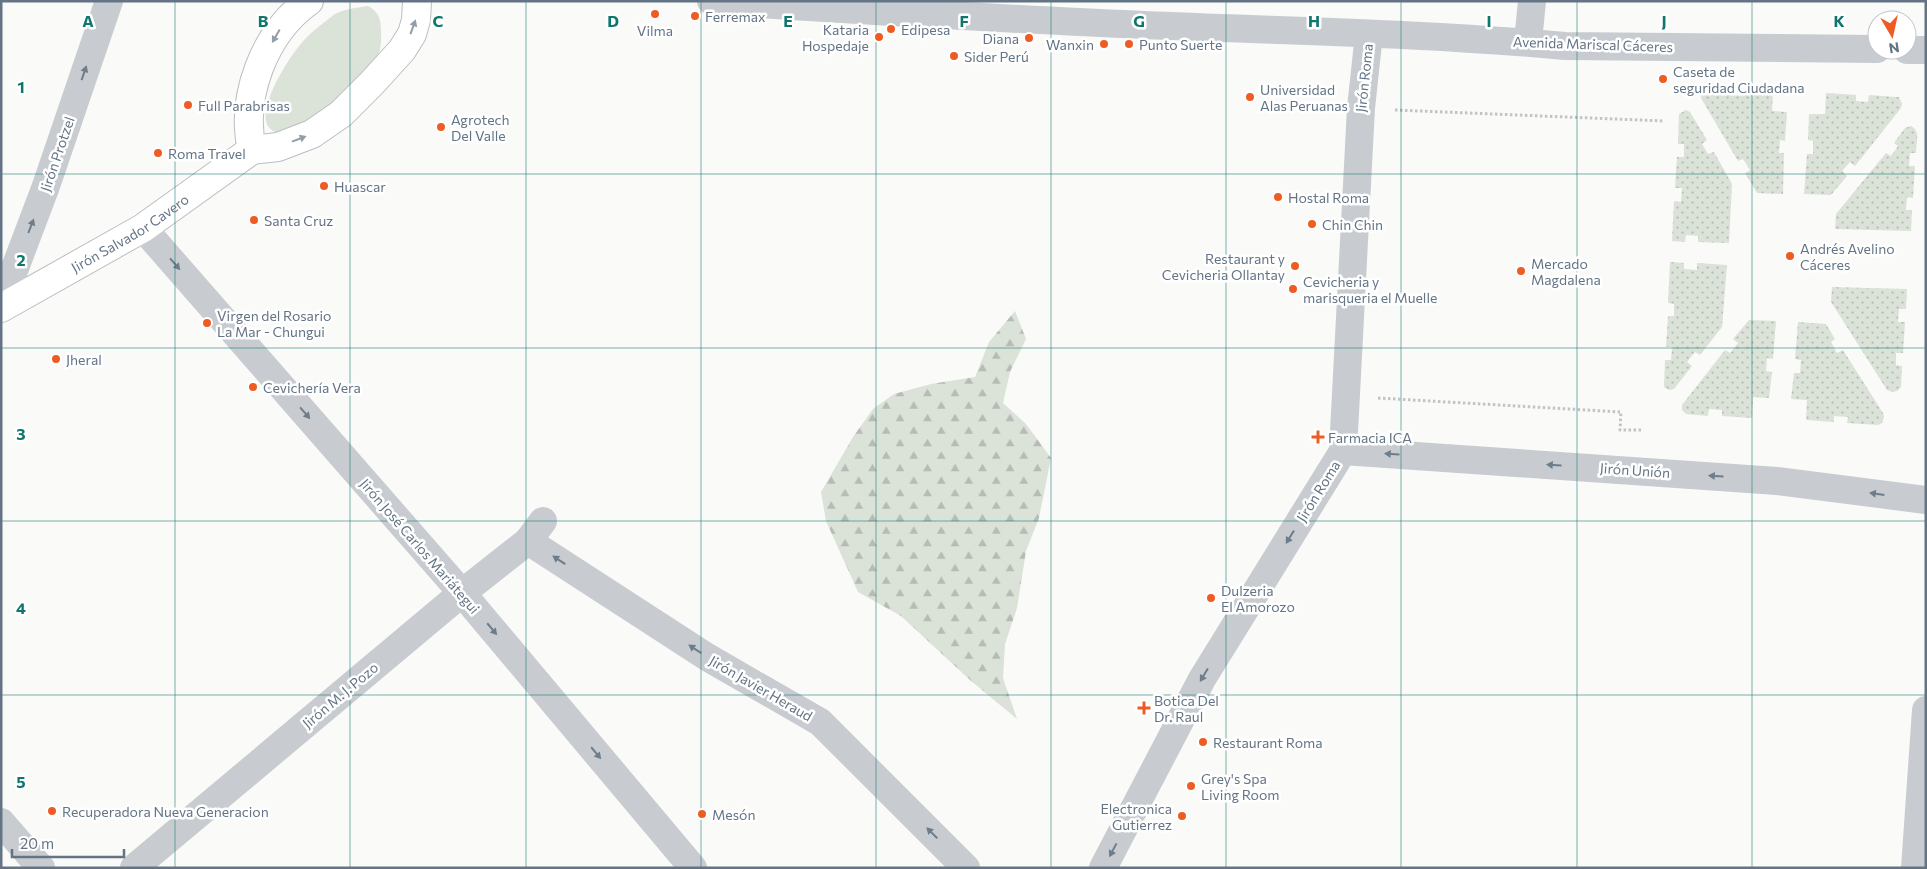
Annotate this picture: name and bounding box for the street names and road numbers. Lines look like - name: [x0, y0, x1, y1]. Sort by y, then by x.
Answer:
- street label: Avenida Mariscal Cáceres: [1513, 33, 1673, 55]
- street label: Jirón Roma: [1352, 43, 1376, 113]
- street label: Jirón Protzel: [36, 114, 78, 194]
- street label: Jirón Salvador Cavero: [68, 190, 192, 275]
- street label: Jirón Roma: [1293, 457, 1343, 525]
- street label: Jirón Unión: [1599, 459, 1671, 481]
- street label: Jirón José Carlos Mariátegui: [357, 475, 483, 617]
- street label: Jirón Javier Heraud: [706, 652, 816, 724]
- street label: Jirón M. J. Pozo: [299, 658, 381, 732]

